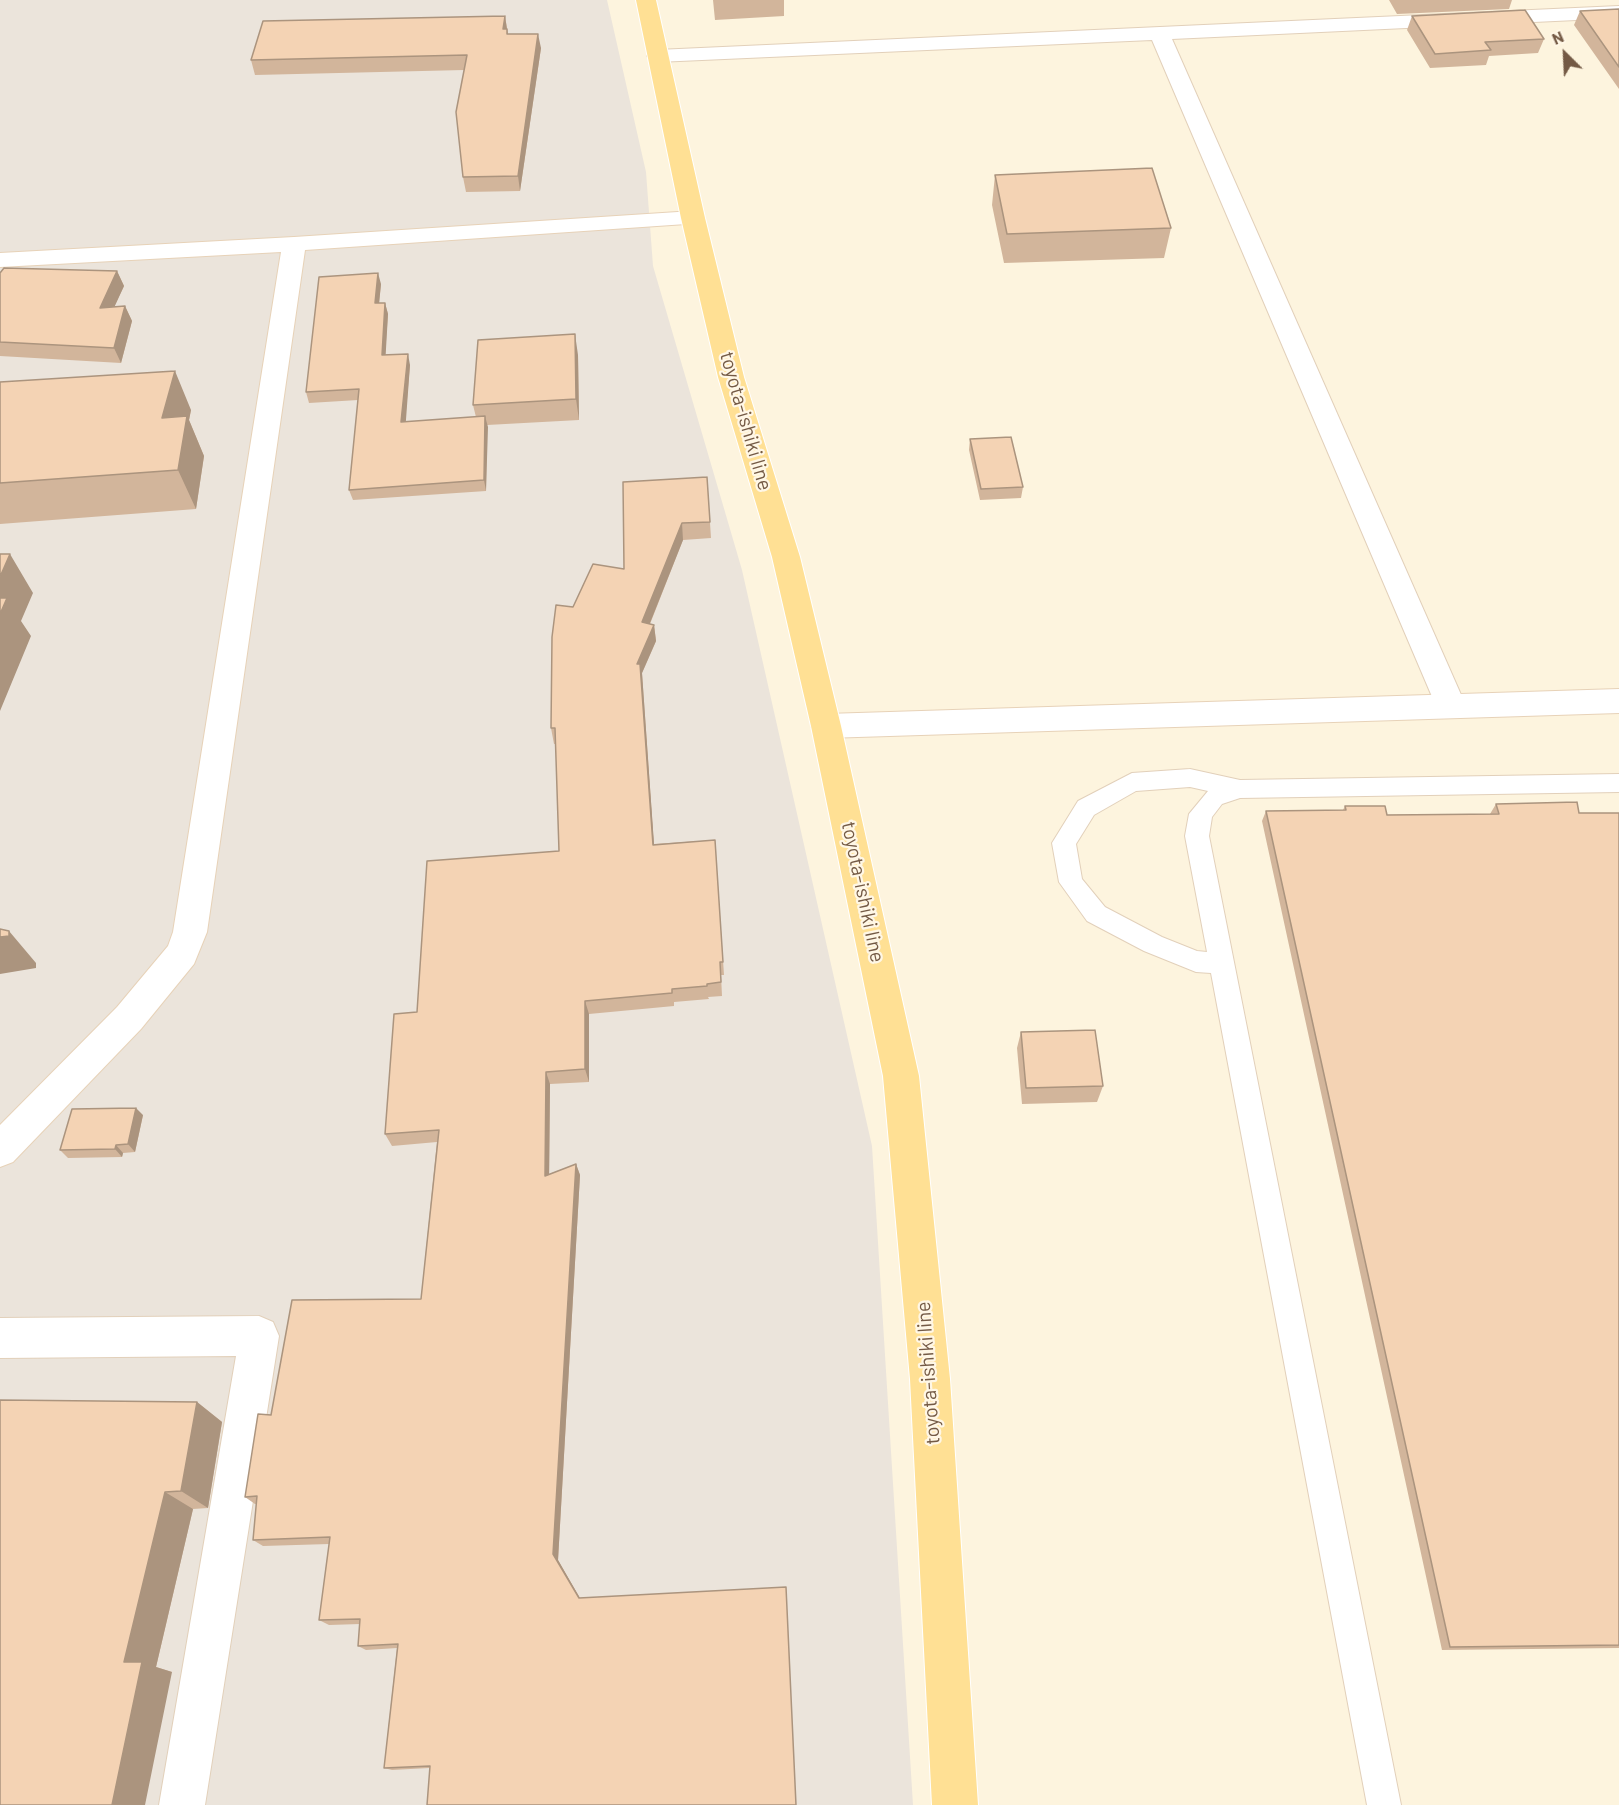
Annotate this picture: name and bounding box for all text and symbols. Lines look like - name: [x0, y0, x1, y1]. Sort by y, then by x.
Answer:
- north arrow: [1535, 24, 1595, 84]
- text: N: [1549, 26, 1566, 48]
- street label: toyota-ishiki line: [715, 349, 777, 493]
- street label: toyota-ishiki line: [836, 819, 890, 965]
- street label: toyota-ishiki line: [911, 1301, 945, 1445]

